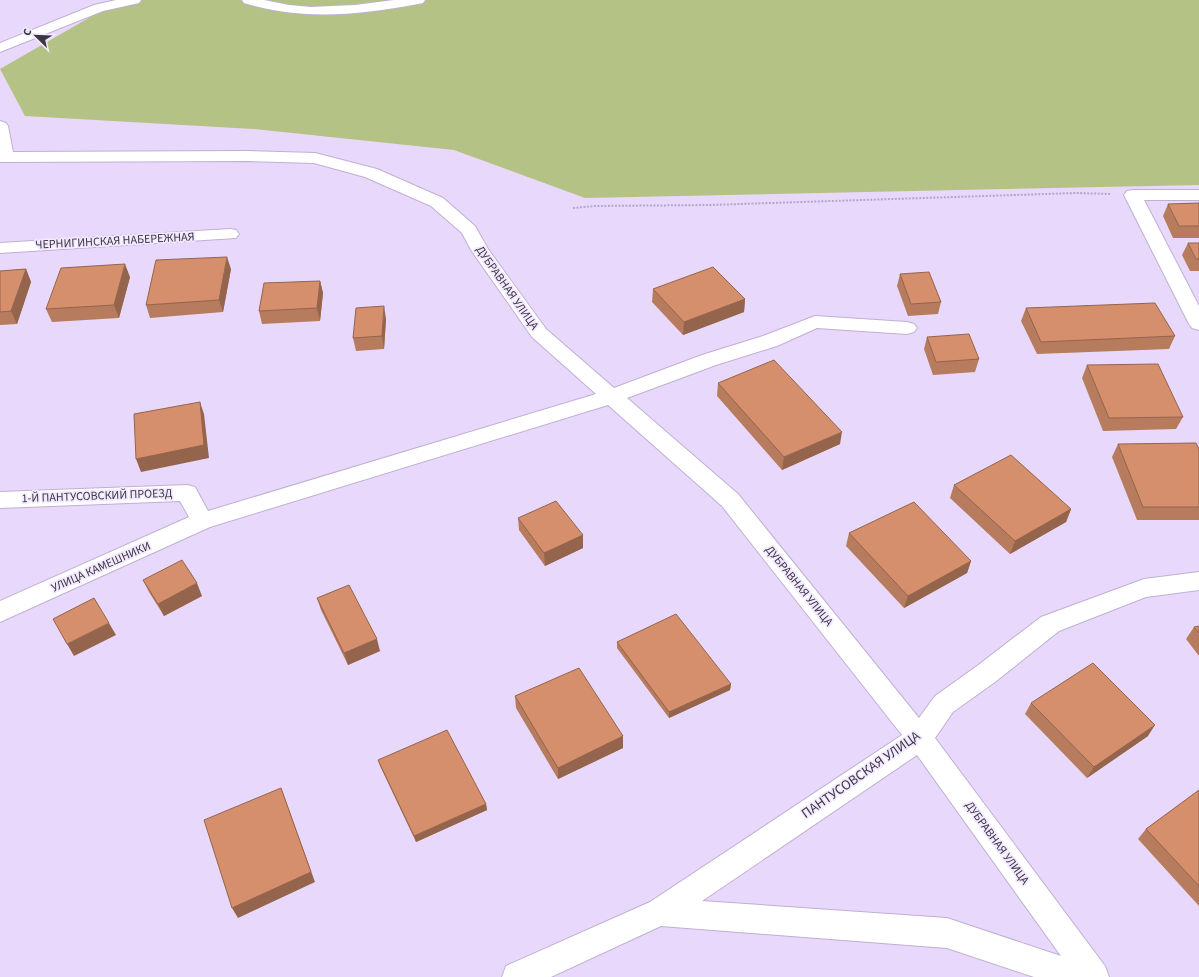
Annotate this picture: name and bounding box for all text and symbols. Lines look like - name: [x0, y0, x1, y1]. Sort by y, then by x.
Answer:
- north arrow: [16, 16, 56, 56]
- text: С: [19, 26, 36, 38]
- street label: ЧЕРНИГИНСКАЯ НАБЕРЕЖНАЯ: [35, 228, 195, 254]
- street label: ДУБРАВНАЯ УЛИЦА: [472, 242, 543, 334]
- street label: 1-Й ПАНТУСОВСКИЙ ПРОЕЗД: [21, 485, 173, 507]
- street label: УЛИЦА КАМЕШНИКИ: [49, 537, 153, 597]
- street label: ДУБРАВНАЯ УЛИЦА: [761, 542, 837, 630]
- street label: ПАНТУСОВСКАЯ УЛИЦА: [797, 726, 925, 824]
- street label: ДУБРАВНАЯ УЛИЦА: [961, 798, 1033, 889]

